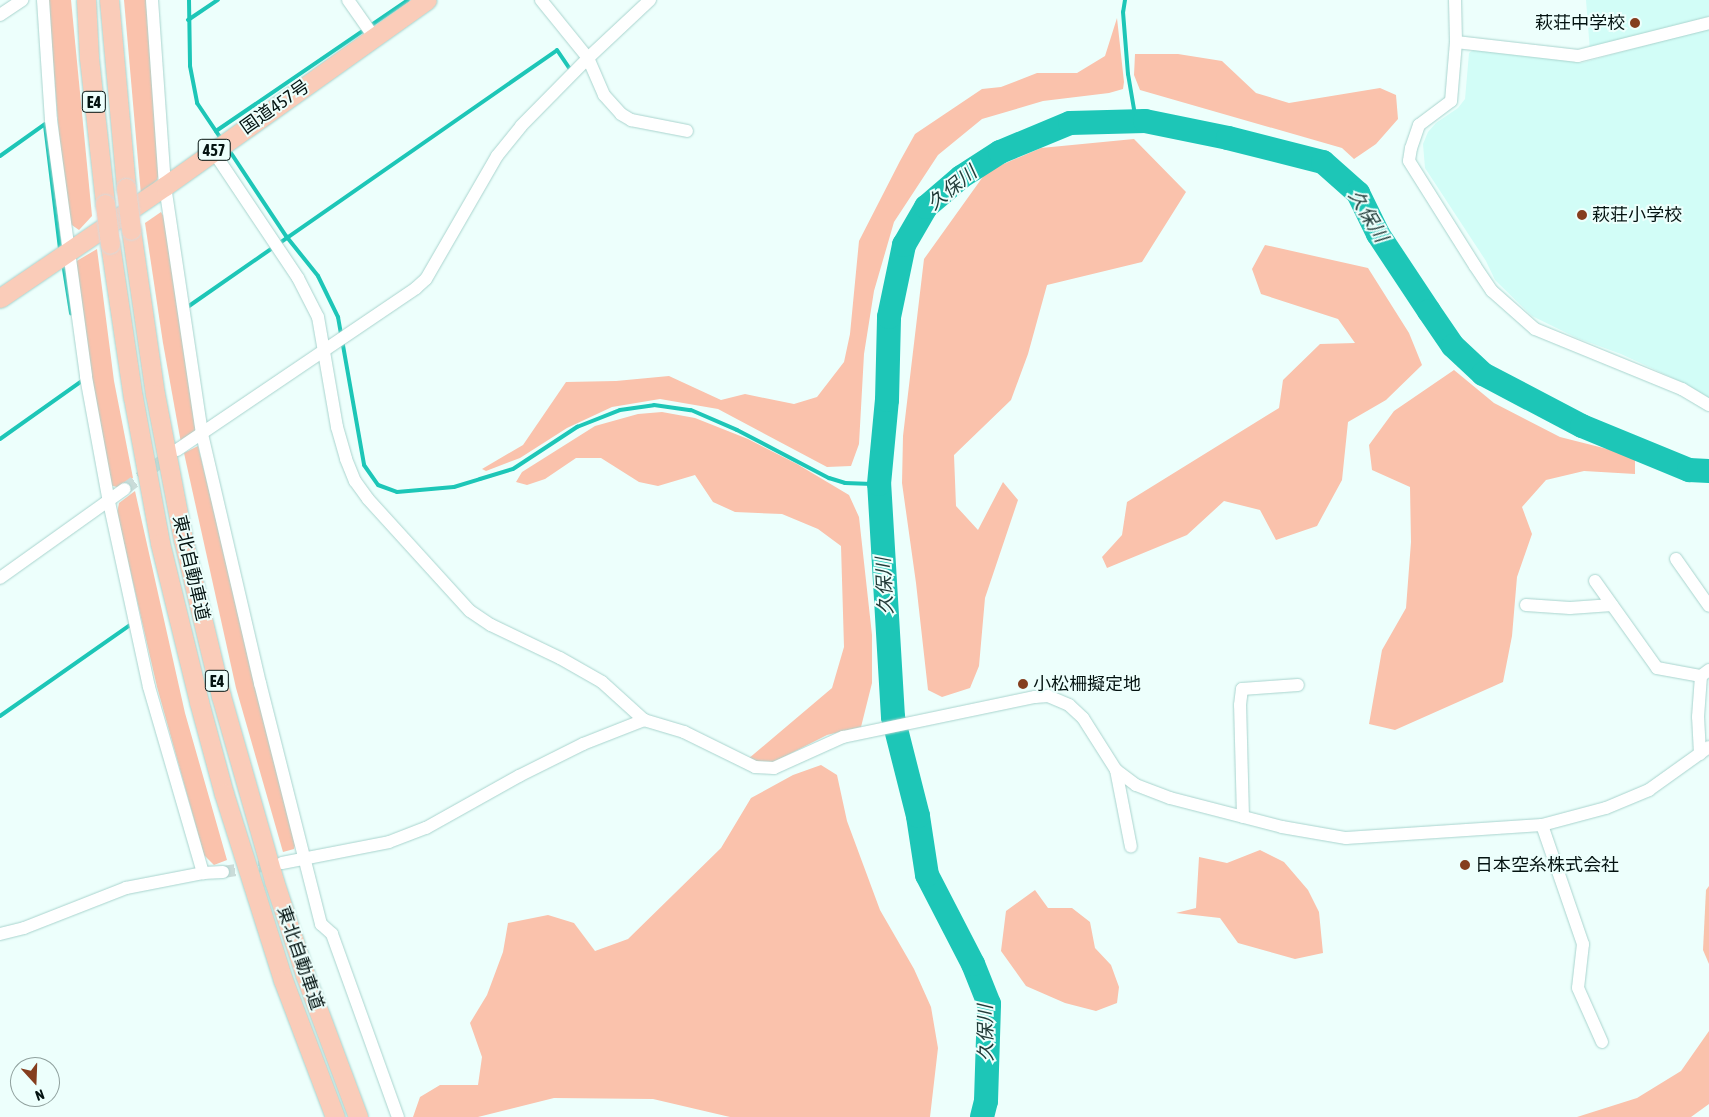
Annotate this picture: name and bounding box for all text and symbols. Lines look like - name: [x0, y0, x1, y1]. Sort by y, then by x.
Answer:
- place label: 萩荘中学校: [1535, 12, 1625, 34]
- marker: 萩荘中学校: [1629, 17, 1641, 29]
- street label: 国道457号: [236, 75, 314, 139]
- road number: E4: [82, 88, 106, 115]
- road number: 457: [196, 136, 232, 164]
- water label: 久保川: [923, 161, 981, 215]
- water label: 久保川: [1344, 186, 1392, 246]
- place label: 萩荘小学校: [1592, 204, 1682, 226]
- marker: 萩荘小学校: [1576, 209, 1588, 221]
- street label: 東北自動車道: [168, 513, 214, 623]
- water label: 久保川: [872, 557, 898, 615]
- road number: E4: [204, 668, 230, 694]
- place label: 小松柵擬定地: [1033, 673, 1141, 695]
- marker: 小松柵擬定地: [1017, 678, 1029, 690]
- place label: 日本空糸株式会社: [1475, 854, 1619, 876]
- marker: 日本空糸株式会社: [1459, 859, 1471, 871]
- street label: 東北自動車道: [272, 903, 328, 1013]
- water label: 久保川: [974, 1004, 998, 1062]
- north arrow: [10, 1057, 60, 1107]
- text: N: [33, 1086, 46, 1104]

